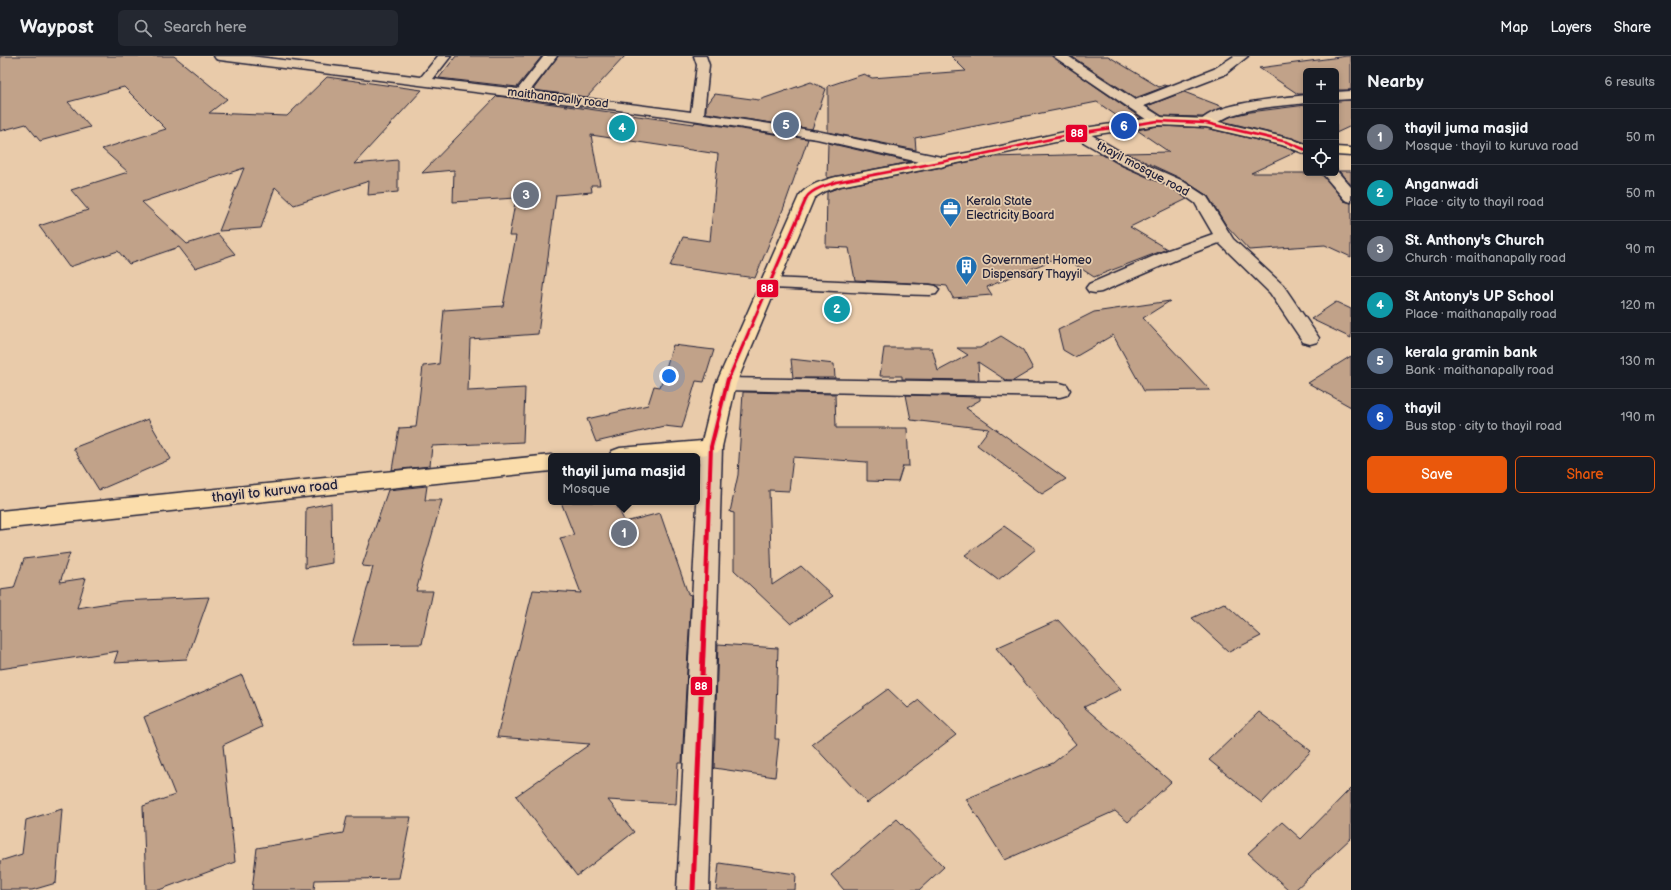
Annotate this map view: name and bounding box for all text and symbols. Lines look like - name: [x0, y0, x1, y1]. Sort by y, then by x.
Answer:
- search box: [118, 10, 398, 46]
- text: Waypost: [20, 16, 94, 39]
- icon: search: [132, 17, 154, 39]
- text: Search here: [164, 18, 247, 37]
- text: Map: [1500, 19, 1528, 36]
- text: Layers: [1550, 19, 1592, 36]
- text: Share: [1614, 19, 1651, 36]
- map controls: [1303, 68, 1339, 176]
- button: +: [1303, 68, 1339, 104]
- text: Nearby: [1367, 72, 1424, 92]
- text: 6 results: [1605, 74, 1655, 90]
- street label: maithanapally road: [507, 84, 610, 112]
- button: −: [1303, 104, 1339, 140]
- pin: 5: [773, 110, 799, 140]
- pin: 6: [1111, 111, 1137, 141]
- pin: 4: [609, 113, 635, 143]
- text: thayil juma masjid: [1405, 119, 1528, 138]
- line badge: 88: [1065, 124, 1088, 143]
- text: 88: [1070, 127, 1084, 140]
- text: 1: [1377, 129, 1383, 145]
- text: 50 m: [1626, 129, 1655, 145]
- street label: thayil mosque road: [1094, 138, 1192, 200]
- text: Mosque · thayil to kuruva road: [1405, 138, 1578, 154]
- button: locate: [1303, 140, 1339, 176]
- text: Anganwadi: [1405, 175, 1478, 194]
- pin: 3: [513, 180, 539, 210]
- text: 2: [1376, 185, 1384, 201]
- text: 50 m: [1626, 185, 1655, 201]
- place label: Kerala State Electricity Board: [966, 194, 1055, 223]
- text: Place · city to thayil road: [1405, 194, 1544, 210]
- office icon: Kerala State Electricity Board: [937, 195, 963, 228]
- text: St. Anthony's Church: [1405, 231, 1544, 250]
- text: 3: [1376, 241, 1384, 257]
- text: 90 m: [1626, 241, 1655, 257]
- text: Church · maithanapally road: [1405, 250, 1566, 266]
- place label: Government Homeo Dispensary Thayyil: [982, 253, 1092, 282]
- building icon: Government Homeo Dispensary Thayyil: [954, 254, 980, 287]
- line badge: 88: [756, 279, 779, 298]
- text: 88: [760, 282, 774, 295]
- text: St Antony's UP School: [1405, 287, 1554, 306]
- pin: 2: [824, 294, 850, 324]
- text: 4: [1376, 297, 1384, 313]
- text: 120 m: [1620, 297, 1655, 313]
- text: Place · maithanapally road: [1405, 306, 1557, 322]
- text: kerala gramin bank: [1405, 343, 1537, 362]
- text: 5: [1376, 353, 1384, 369]
- text: 130 m: [1620, 353, 1655, 369]
- text: Bank · maithanapally road: [1405, 362, 1554, 378]
- your location: [659, 366, 679, 386]
- text: thayil: [1405, 399, 1441, 418]
- text: 6: [1376, 409, 1384, 425]
- text: 190 m: [1621, 409, 1655, 425]
- text: Bus stop · city to thayil road: [1405, 418, 1562, 434]
- popup: [548, 453, 700, 505]
- button: Save: [1367, 456, 1507, 493]
- button: Share: [1515, 456, 1655, 493]
- text: thayil juma masjid: [562, 462, 686, 481]
- street label: thayil to kuruva road: [211, 476, 339, 506]
- text: Mosque: [562, 481, 610, 497]
- pin: 1: [611, 518, 637, 548]
- line badge: 88: [690, 676, 713, 696]
- text: 88: [694, 680, 708, 693]

